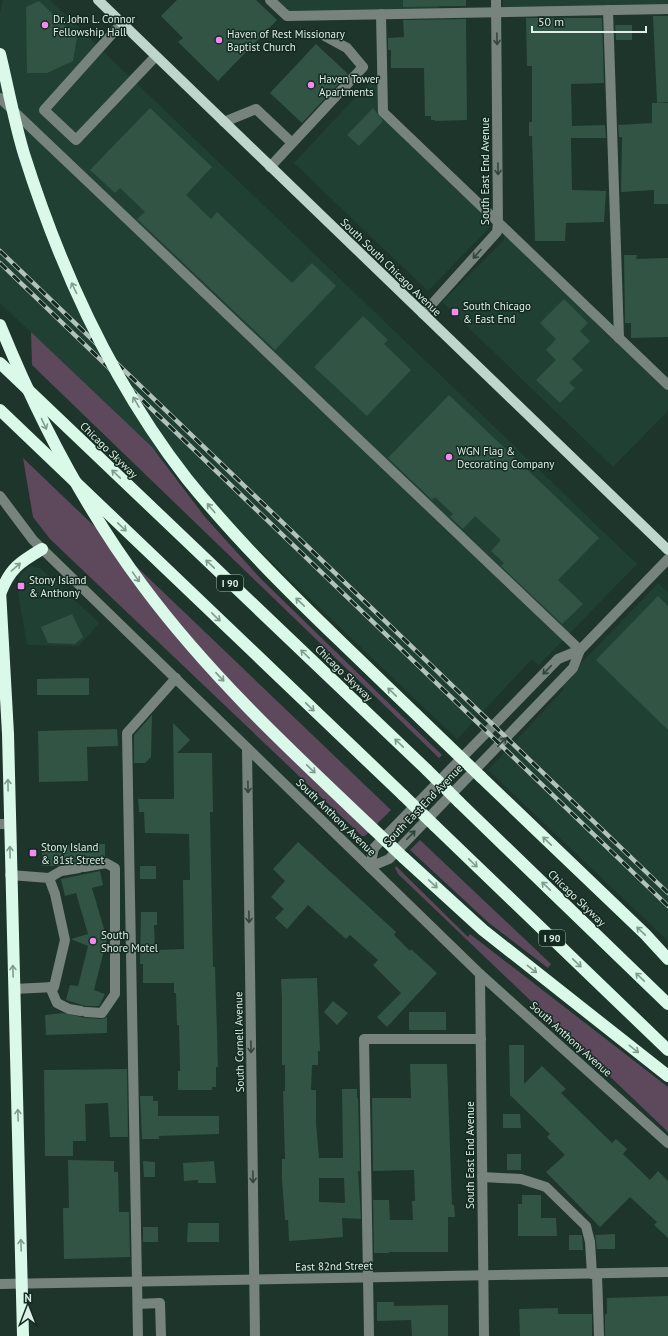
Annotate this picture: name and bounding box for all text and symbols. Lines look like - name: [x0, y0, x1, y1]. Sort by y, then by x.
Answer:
- scale bar: [532, 8, 646, 34]
- place label: Dr. John L. Connor Fellowship Hall: [53, 12, 136, 39]
- text: 50 m: [538, 14, 564, 29]
- marker: Dr. John L. Connor Fellowship Hall: [40, 20, 50, 30]
- place label: Haven of Rest Missionary Baptist Church: [227, 27, 346, 54]
- one-way arrow: [493, 32, 500, 45]
- marker: Haven of Rest Missionary Baptist Church: [214, 35, 224, 45]
- place label: Haven Tower Apartments: [319, 72, 379, 99]
- marker: Haven Tower Apartments: [306, 80, 316, 90]
- street label: South East End Avenue: [478, 117, 492, 225]
- one-way arrow: [494, 162, 502, 175]
- street label: South South Chicago Avenue: [338, 215, 445, 319]
- one-way arrow: [472, 249, 482, 259]
- one-way arrow: [70, 282, 77, 294]
- place label: South Chicago & East End: [463, 299, 531, 326]
- marker: South Chicago & East End: [450, 307, 460, 317]
- one-way arrow: [131, 396, 139, 408]
- one-way arrow: [41, 418, 48, 430]
- street label: Chicago Skyway: [77, 419, 142, 482]
- place label: WGN Flag & Decorating Company: [457, 444, 555, 471]
- marker: WGN Flag & Decorating Company: [444, 452, 454, 462]
- one-way arrow: [111, 470, 121, 479]
- one-way arrow: [207, 502, 216, 513]
- one-way arrow: [117, 522, 127, 532]
- one-way arrow: [205, 559, 215, 569]
- one-way arrow: [11, 562, 21, 571]
- one-way arrow: [132, 571, 140, 582]
- place label: Stony Island & Anthony: [29, 573, 87, 600]
- road number: I 90: [217, 575, 243, 591]
- marker: Stony Island & Anthony: [16, 581, 26, 591]
- one-way arrow: [295, 598, 305, 607]
- one-way arrow: [211, 612, 221, 622]
- street label: Chicago Skyway: [312, 642, 377, 705]
- one-way arrow: [300, 650, 310, 659]
- one-way arrow: [542, 665, 552, 675]
- one-way arrow: [215, 672, 224, 682]
- one-way arrow: [387, 687, 398, 696]
- one-way arrow: [305, 702, 315, 712]
- one-way arrow: [497, 737, 507, 747]
- one-way arrow: [394, 739, 404, 748]
- street label: South East End Avenue: [381, 761, 466, 849]
- one-way arrow: [306, 764, 316, 774]
- street label: South Anthony Avenue: [293, 775, 379, 859]
- one-way arrow: [4, 779, 12, 792]
- one-way arrow: [244, 780, 252, 793]
- one-way arrow: [406, 830, 416, 840]
- one-way arrow: [542, 836, 552, 846]
- place label: Stony Island & 81st Street: [41, 840, 105, 867]
- one-way arrow: [6, 846, 14, 859]
- marker: Stony Island & 81st Street: [28, 848, 38, 858]
- one-way arrow: [468, 858, 478, 868]
- street label: Chicago Skyway: [545, 867, 610, 930]
- one-way arrow: [428, 880, 438, 889]
- one-way arrow: [541, 882, 551, 891]
- one-way arrow: [246, 910, 253, 923]
- one-way arrow: [636, 926, 646, 936]
- place label: South Shore Motel: [101, 928, 159, 955]
- road number: I 90: [539, 930, 565, 946]
- marker: South Shore Motel: [88, 936, 98, 946]
- one-way arrow: [572, 958, 582, 967]
- one-way arrow: [526, 964, 537, 973]
- one-way arrow: [9, 965, 17, 978]
- one-way arrow: [635, 972, 645, 982]
- street label: South Cornell Avenue: [231, 991, 247, 1093]
- street label: South Anthony Avenue: [527, 998, 615, 1080]
- one-way arrow: [247, 1040, 255, 1053]
- one-way arrow: [629, 1044, 640, 1053]
- street label: South East End Avenue: [463, 1101, 477, 1209]
- one-way arrow: [14, 1109, 21, 1122]
- one-way arrow: [249, 1170, 256, 1183]
- one-way arrow: [18, 1239, 25, 1252]
- street label: East 82nd Street: [295, 1258, 373, 1274]
- north arrow: [8, 1288, 48, 1328]
- text: N: [24, 1291, 32, 1305]

